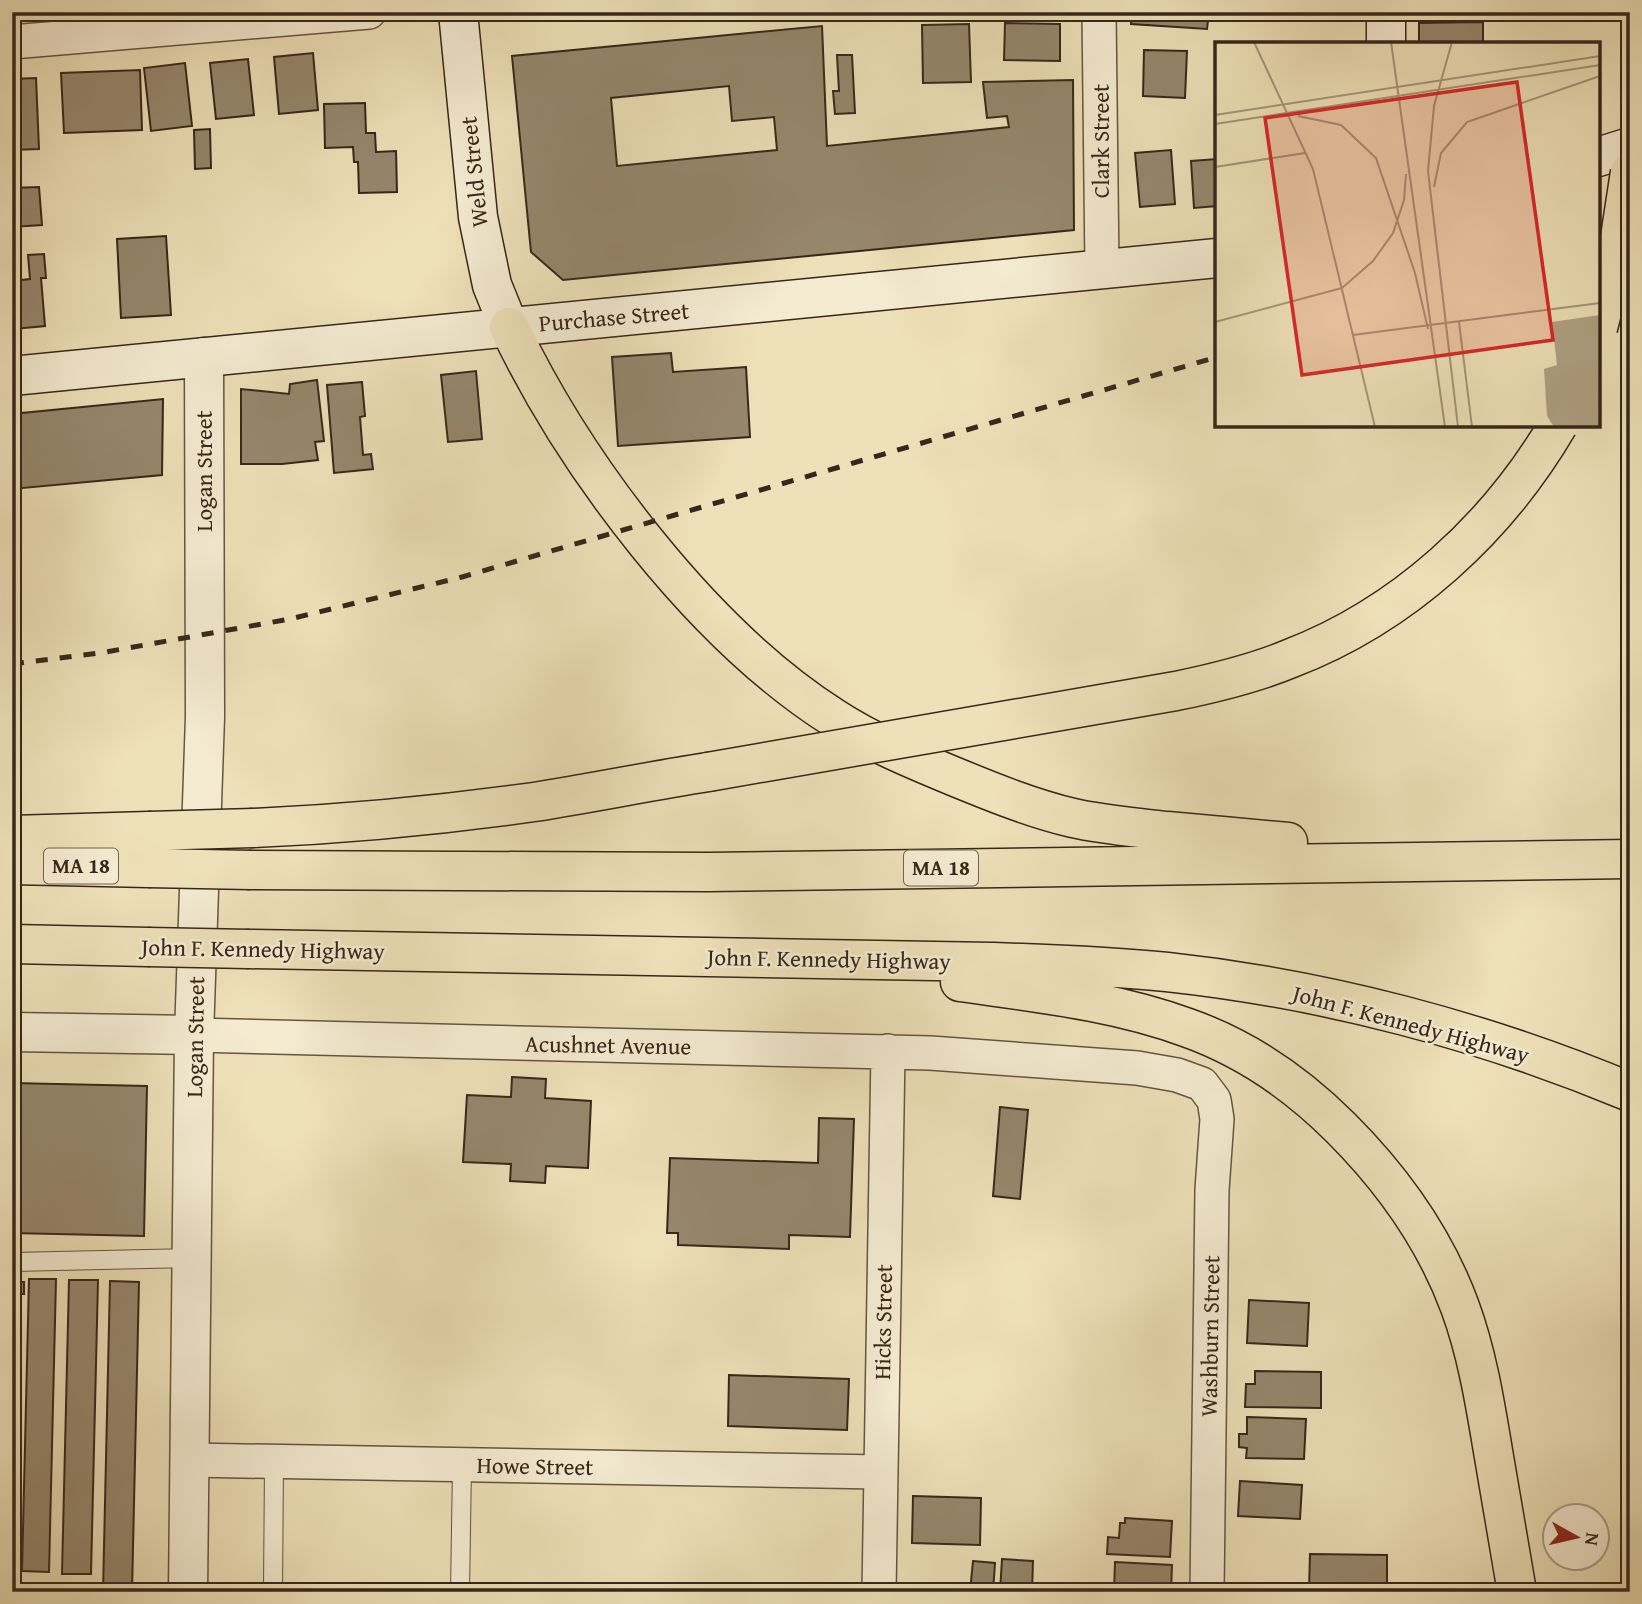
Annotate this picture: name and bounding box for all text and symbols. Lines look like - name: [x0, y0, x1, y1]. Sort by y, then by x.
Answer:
- inset map: [1215, 42, 1600, 427]
- street label: Clark Street: [1084, 84, 1117, 198]
- street label: Weld Street: [451, 115, 496, 229]
- street label: Purchase Street: [537, 293, 690, 340]
- street label: Logan Street: [187, 410, 220, 532]
- road number: MA 18: [44, 848, 118, 884]
- road number: MA 18: [904, 850, 978, 886]
- street label: John F. Kennedy Highway: [138, 930, 386, 967]
- street label: John F. Kennedy Highway: [704, 940, 952, 977]
- street label: John F. Kennedy Highway: [1286, 975, 1534, 1071]
- street label: Logan Street: [177, 976, 212, 1098]
- street label: Acushnet Avenue: [525, 1027, 691, 1062]
- street label: Washburn Street: [1192, 1255, 1227, 1417]
- street label: Hicks Street: [865, 1264, 900, 1380]
- street label: Howe Street: [476, 1448, 594, 1483]
- north arrow: [1540, 1502, 1610, 1572]
- text: N: [1578, 1531, 1608, 1548]

